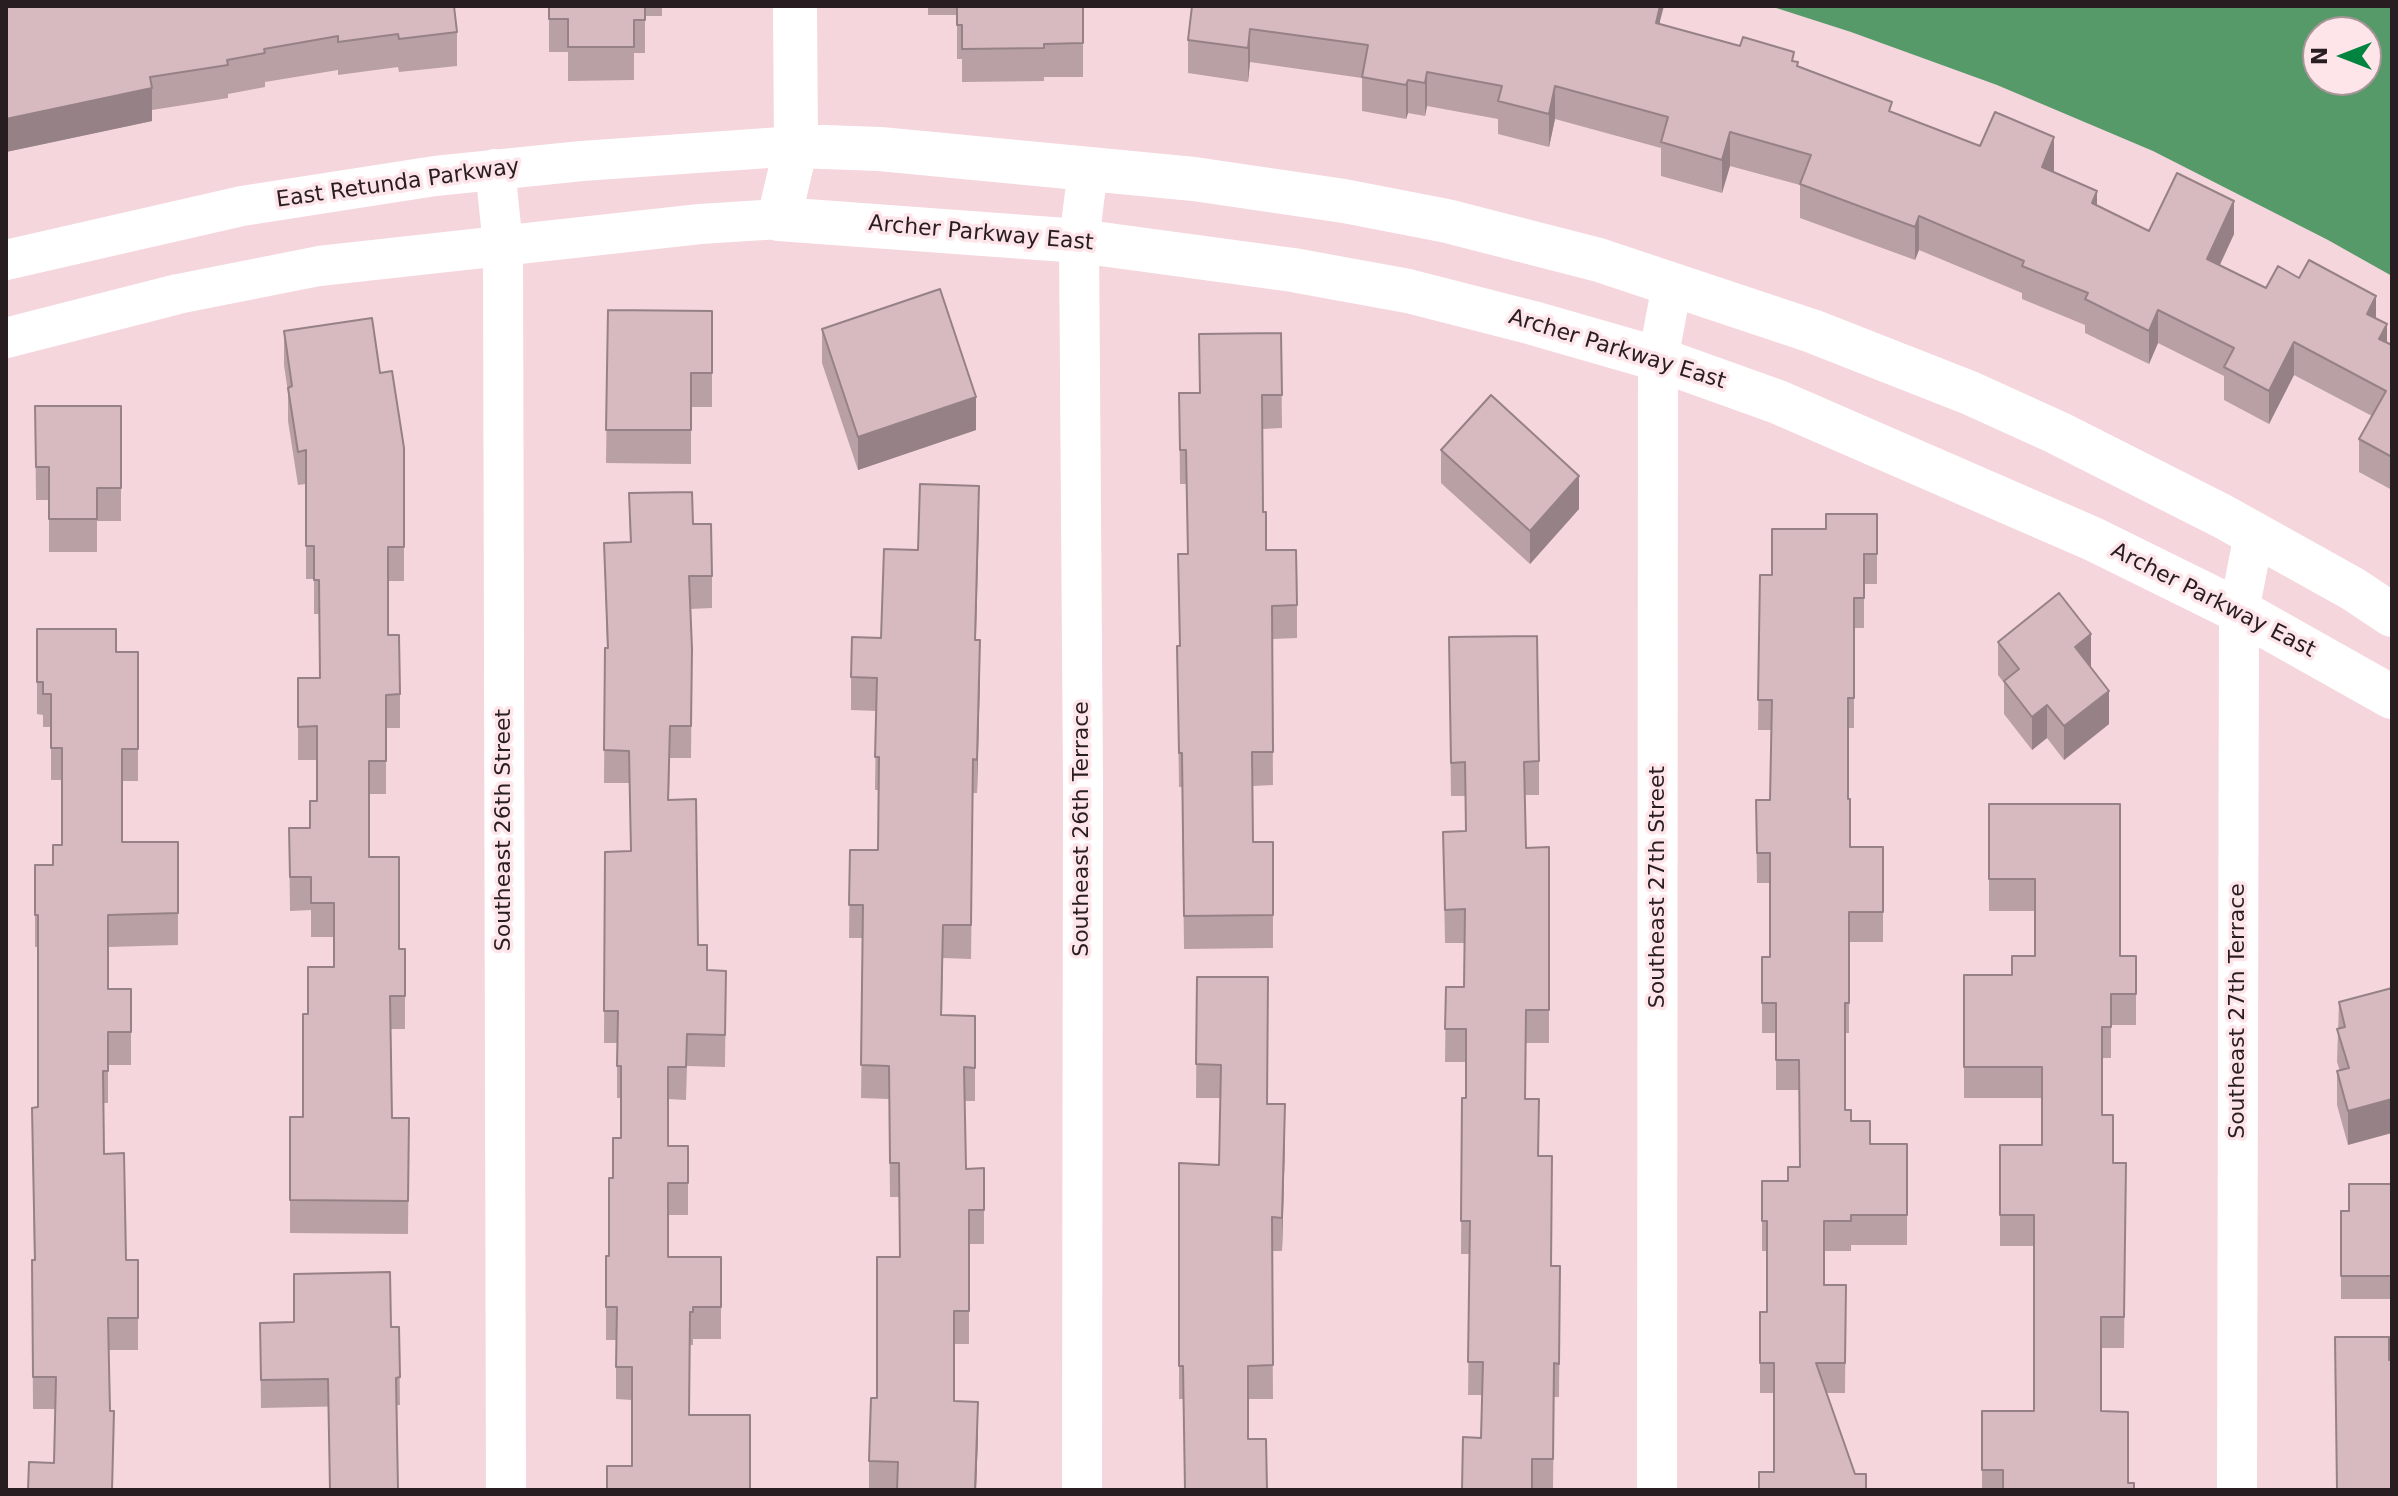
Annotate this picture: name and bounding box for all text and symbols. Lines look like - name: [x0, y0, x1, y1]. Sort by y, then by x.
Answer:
- north arrow: [2302, 16, 2382, 96]
- text: N: [2307, 47, 2332, 65]
- street label: East Retunda Parkway: [275, 154, 521, 214]
- street label: Archer Parkway East: [867, 211, 1095, 257]
- street label: Archer Parkway East: [1505, 304, 1729, 396]
- street label: Archer Parkway East: [2106, 538, 2320, 664]
- street label: Southeast 26th Terrace: [1069, 701, 1095, 957]
- street label: Southeast 26th Street: [491, 709, 517, 951]
- street label: Southeast 27th Street: [1645, 766, 1671, 1008]
- street label: Southeast 27th Terrace: [2225, 883, 2251, 1139]

